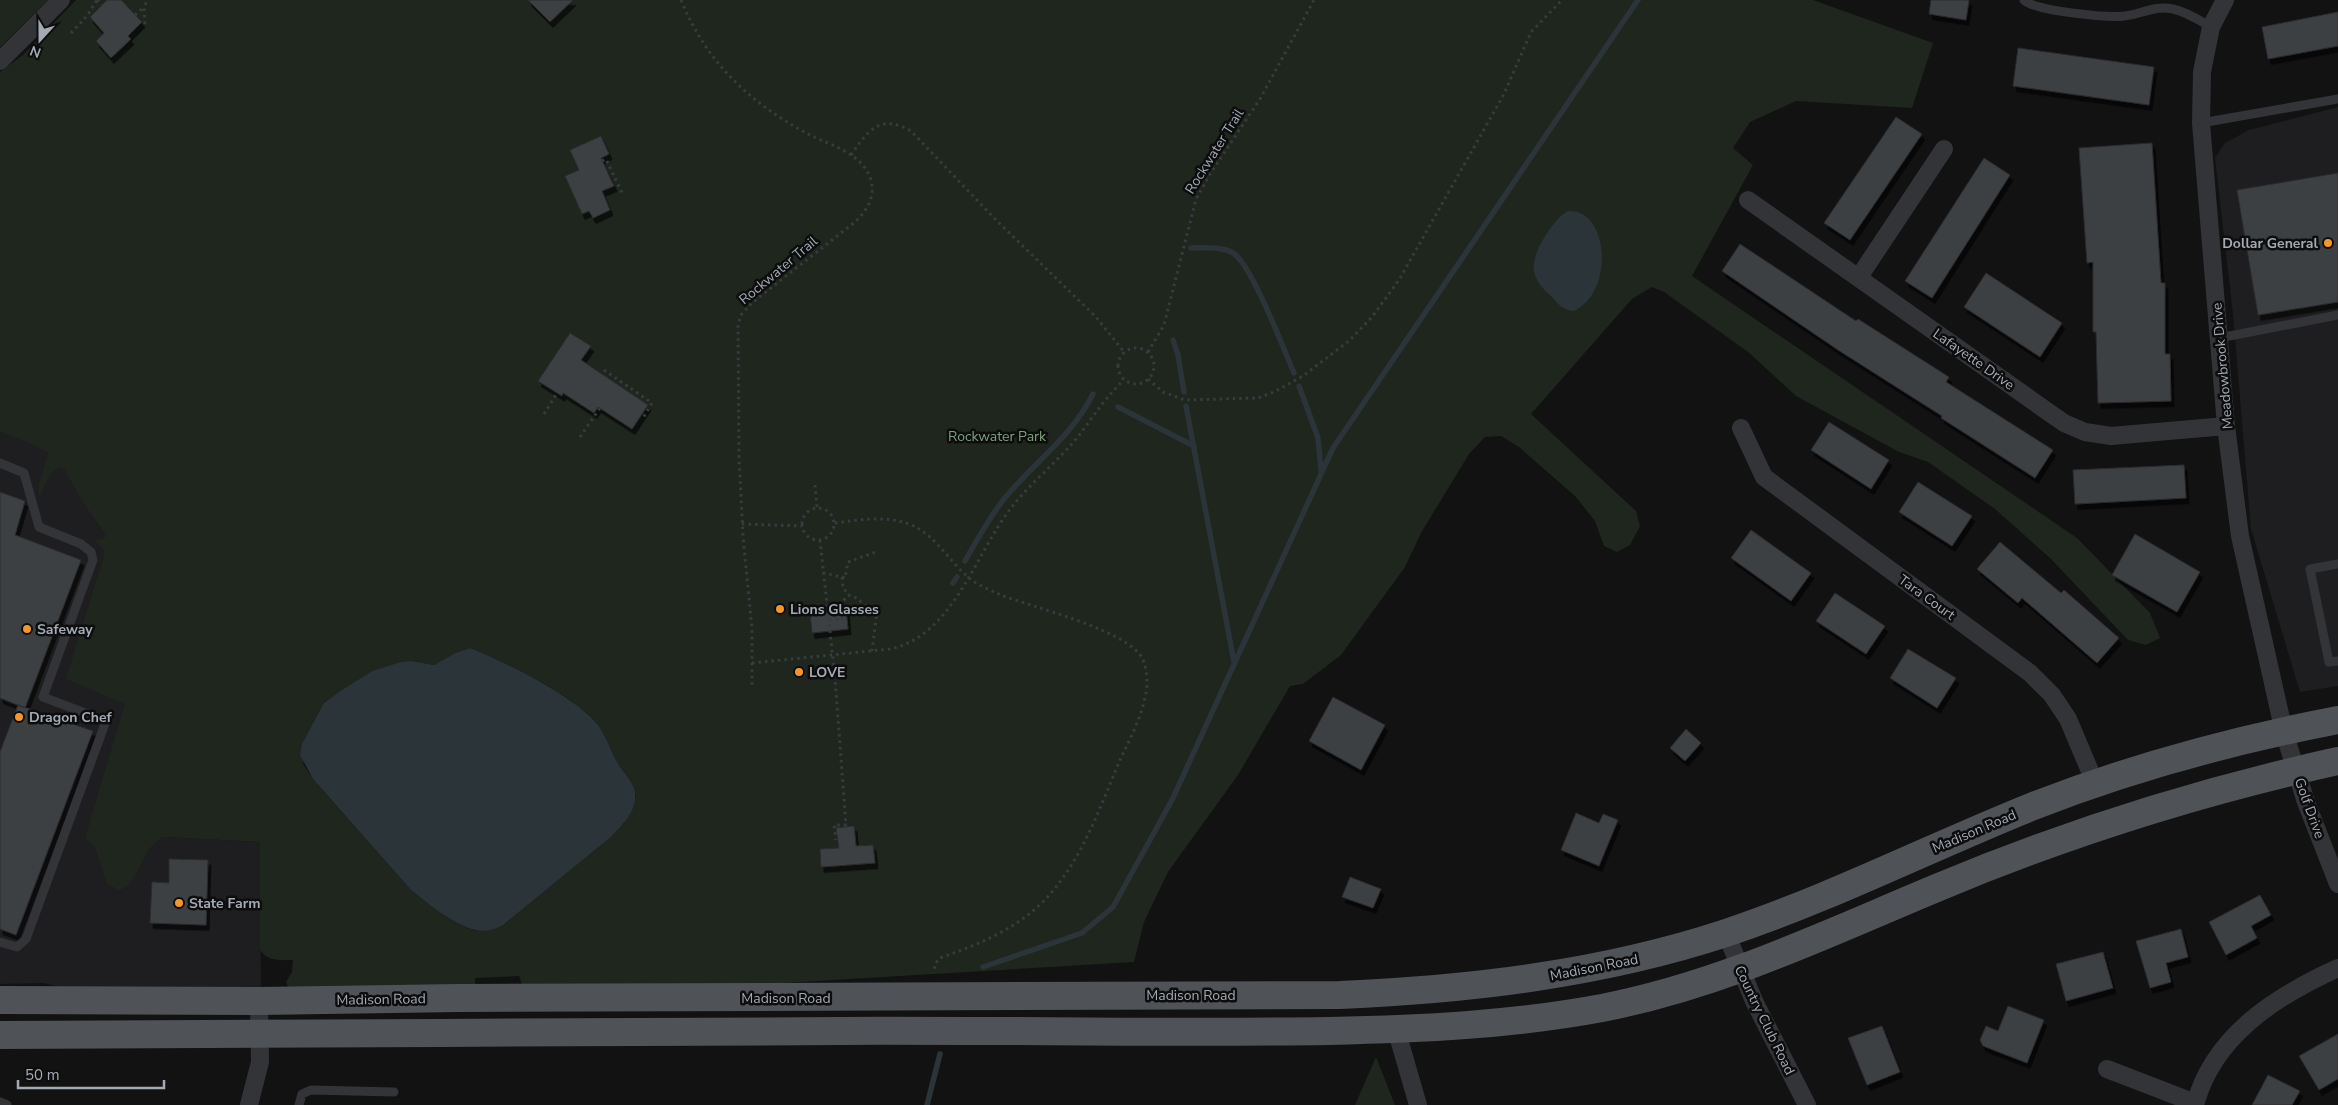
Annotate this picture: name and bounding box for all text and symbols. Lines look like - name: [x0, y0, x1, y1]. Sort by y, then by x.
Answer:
- north arrow: [15, 15, 65, 65]
- text: N: [27, 41, 44, 62]
- street label: Rockwater Trail: [1181, 104, 1249, 198]
- street label: Rockwater Trail: [735, 231, 822, 309]
- place label: Dollar General: [2222, 234, 2319, 253]
- marker: Dollar General: [2322, 237, 2334, 249]
- street label: Meadowbrook Drive: [2208, 302, 2237, 430]
- street label: Lafayette Drive: [1929, 324, 2018, 395]
- park label: Rockwater Park: [948, 427, 1047, 446]
- street label: Tara Court: [1895, 570, 1959, 624]
- place label: Lions Glasses: [790, 600, 879, 619]
- marker: Lions Glasses: [774, 603, 786, 615]
- place label: Safeway: [37, 620, 93, 639]
- marker: Safeway: [21, 623, 33, 635]
- place label: LOVE: [809, 663, 845, 682]
- marker: LOVE: [793, 666, 805, 678]
- place label: Dragon Chef: [29, 708, 112, 727]
- marker: Dragon Chef: [13, 711, 25, 723]
- street label: Golf Drive: [2290, 775, 2329, 841]
- street label: Madison Road: [1929, 805, 2019, 858]
- place label: State Farm: [189, 894, 260, 913]
- marker: State Farm: [173, 897, 185, 909]
- street label: Madison Road: [1548, 950, 1640, 985]
- street label: Country Club Road: [1730, 962, 1799, 1078]
- street label: Madison Road: [1146, 986, 1236, 1005]
- street label: Madison Road: [336, 989, 426, 1010]
- street label: Madison Road: [741, 989, 831, 1008]
- scale bar: [18, 1058, 164, 1090]
- text: 50 m: [25, 1065, 60, 1085]

